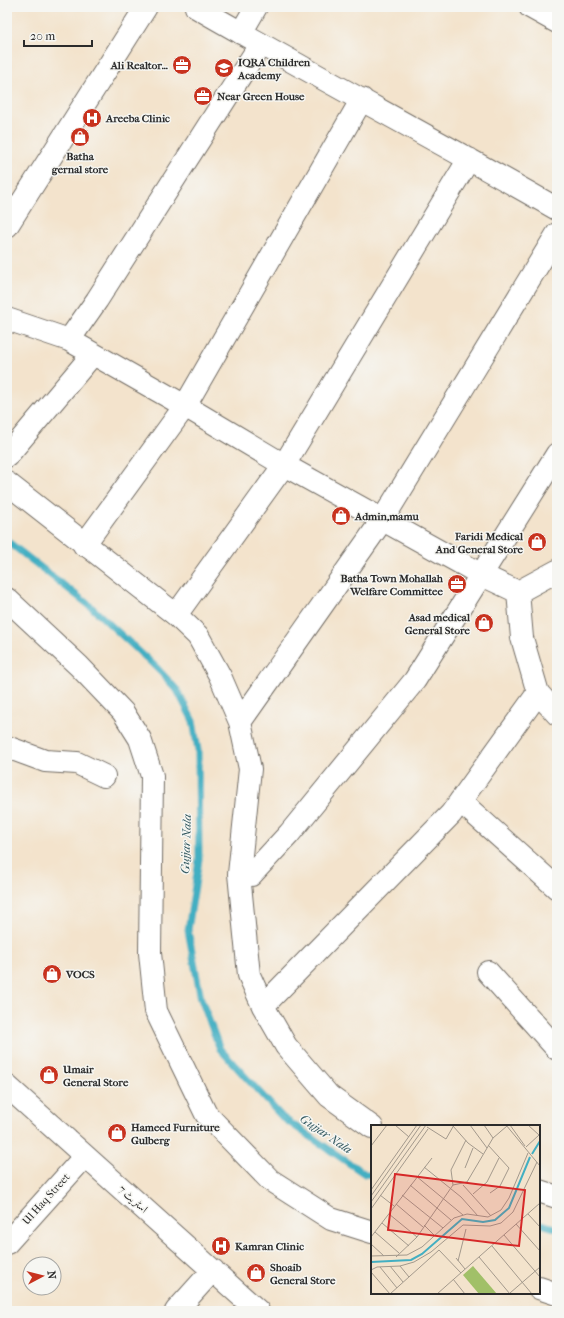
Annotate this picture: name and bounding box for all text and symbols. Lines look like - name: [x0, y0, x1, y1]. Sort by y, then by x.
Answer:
- scale bar: [24, 22, 92, 48]
- text: 20 m: [30, 29, 55, 43]
- office icon: Ali Realtor...: [171, 54, 193, 76]
- place label: IQRA Children Academy: [237, 56, 311, 82]
- school or university icon: IQRA Children Academy: [213, 57, 235, 79]
- place label: Ali Realtor...: [110, 59, 168, 72]
- office icon: Near Green House: [192, 85, 214, 107]
- place label: Near Green House: [217, 90, 305, 103]
- hospital icon: Areeba Clinic: [81, 107, 103, 129]
- place label: Areeba Clinic: [105, 112, 170, 125]
- shop icon: Batha gernal store: [69, 126, 91, 148]
- place label: Batha gernal store: [52, 150, 109, 176]
- shop icon: Admin,mamu: [330, 505, 352, 527]
- place label: Admin,mamu: [354, 510, 419, 523]
- place label: Faridi Medical And General Store: [435, 530, 524, 556]
- shop icon: Faridi Medical And General Store: [526, 531, 548, 553]
- place label: Batha Town Mohallah Welfare Committee: [340, 572, 444, 598]
- office icon: Batha Town Mohallah Welfare Committee: [446, 573, 468, 595]
- place label: Asad medical General Store: [405, 611, 471, 637]
- shop icon: Asad medical General Store: [473, 612, 495, 634]
- water label: Gujjar Nala: [178, 814, 194, 874]
- shop icon: VOCS: [41, 963, 63, 985]
- place label: VOCS: [65, 968, 95, 981]
- place label: Umair General Store: [62, 1063, 129, 1089]
- shop icon: Umair General Store: [38, 1064, 60, 1086]
- water label: Gujjar Nala: [297, 1111, 355, 1157]
- place label: Hameed Furniture Gulberg: [131, 1121, 220, 1147]
- shop icon: Hameed Furniture Gulberg: [106, 1122, 128, 1144]
- inset map: [371, 1125, 540, 1294]
- street label: Ul Haq Street: [19, 1171, 73, 1227]
- street label: اسٹریٹ 7: [116, 1182, 150, 1216]
- hospital icon: Kamran Clinic: [210, 1235, 232, 1257]
- place label: Kamran Clinic: [235, 1240, 304, 1253]
- north arrow: [22, 1256, 62, 1296]
- place label: Shoaib General Store: [270, 1261, 336, 1287]
- shop icon: Shoaib General Store: [245, 1262, 267, 1284]
- text: N: [44, 1270, 58, 1280]

